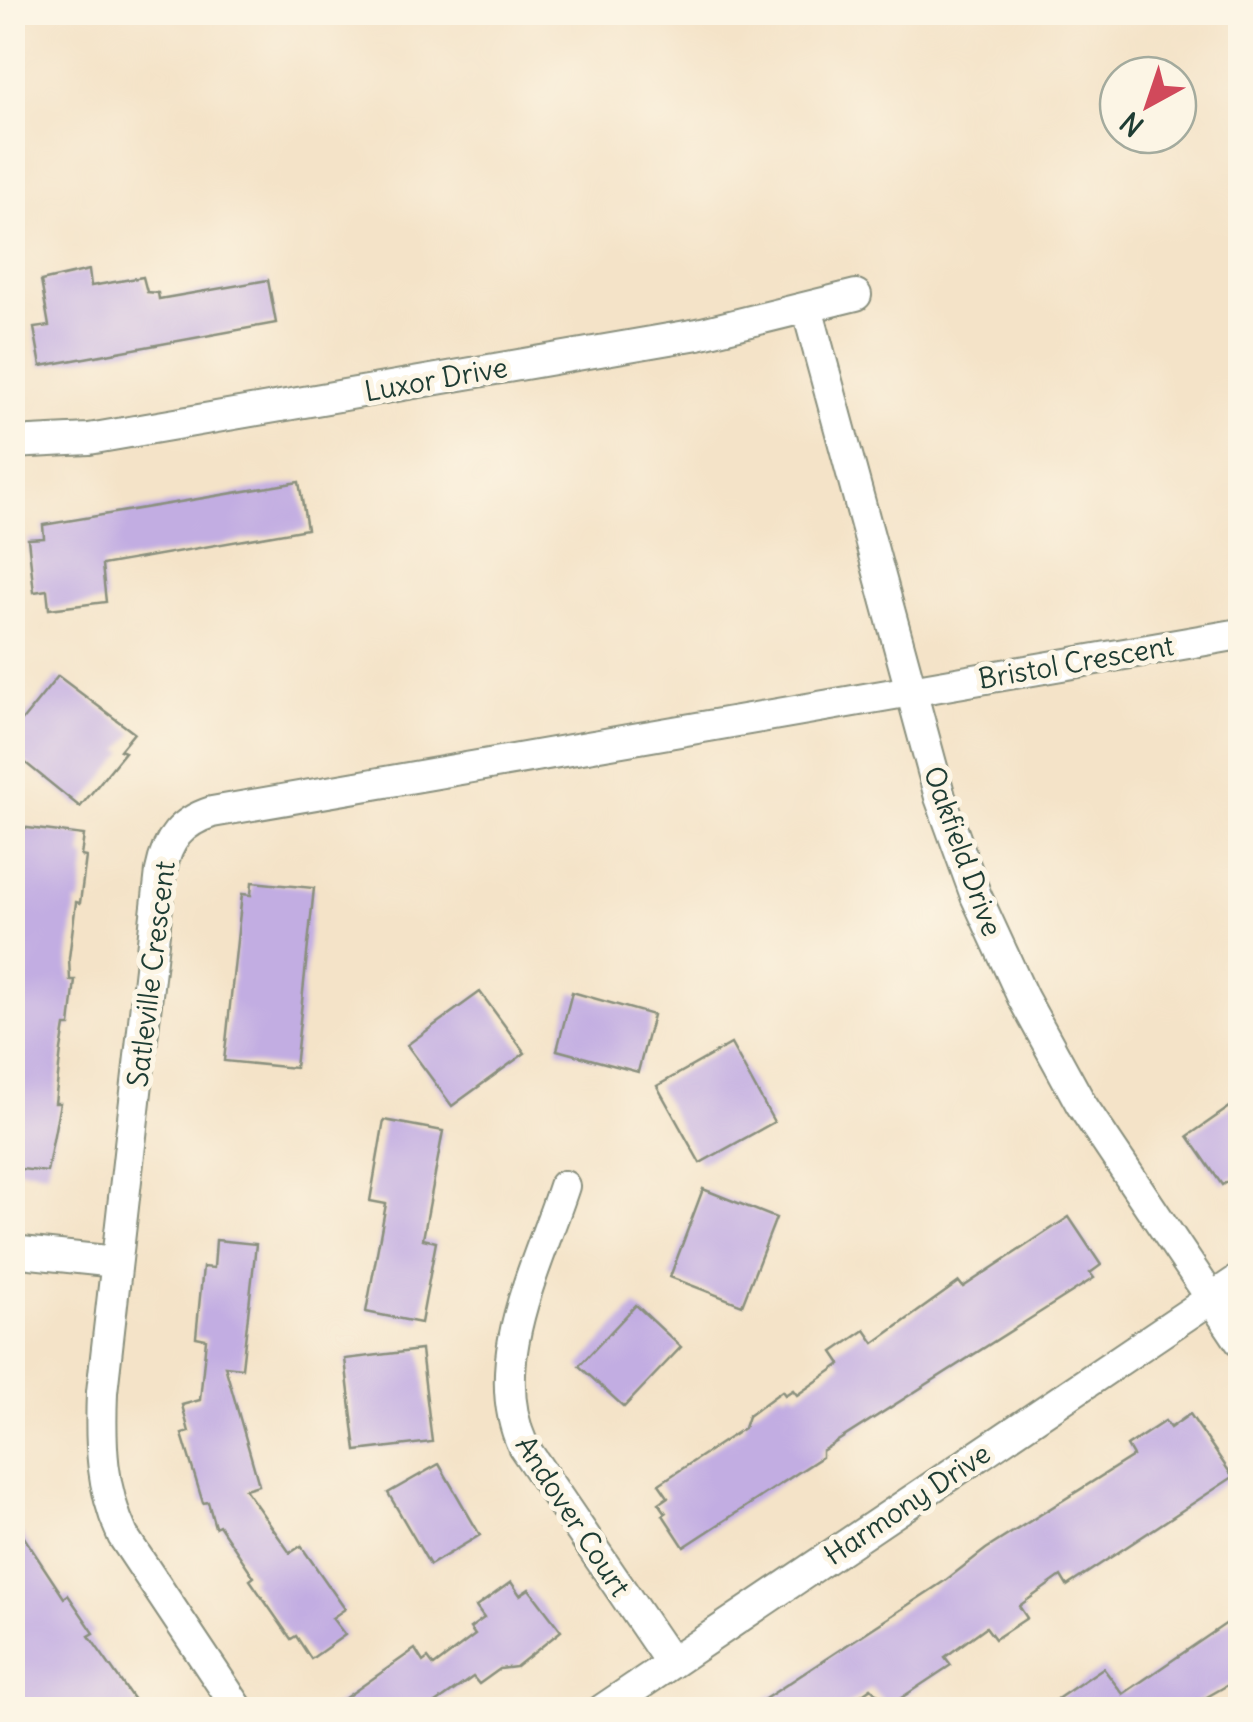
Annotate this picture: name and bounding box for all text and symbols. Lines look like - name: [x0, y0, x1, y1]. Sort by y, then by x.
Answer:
- north arrow: [1098, 55, 1198, 155]
- text: N: [1113, 104, 1151, 144]
- street label: Luxor Drive: [362, 349, 510, 409]
- street label: Bristol Crescent: [975, 627, 1177, 697]
- street label: Oakfield Drive: [916, 761, 1010, 941]
- street label: Satleville Crescent: [119, 859, 183, 1089]
- street label: Andover Court: [508, 1429, 638, 1603]
- street label: Harmony Drive: [817, 1435, 997, 1573]

